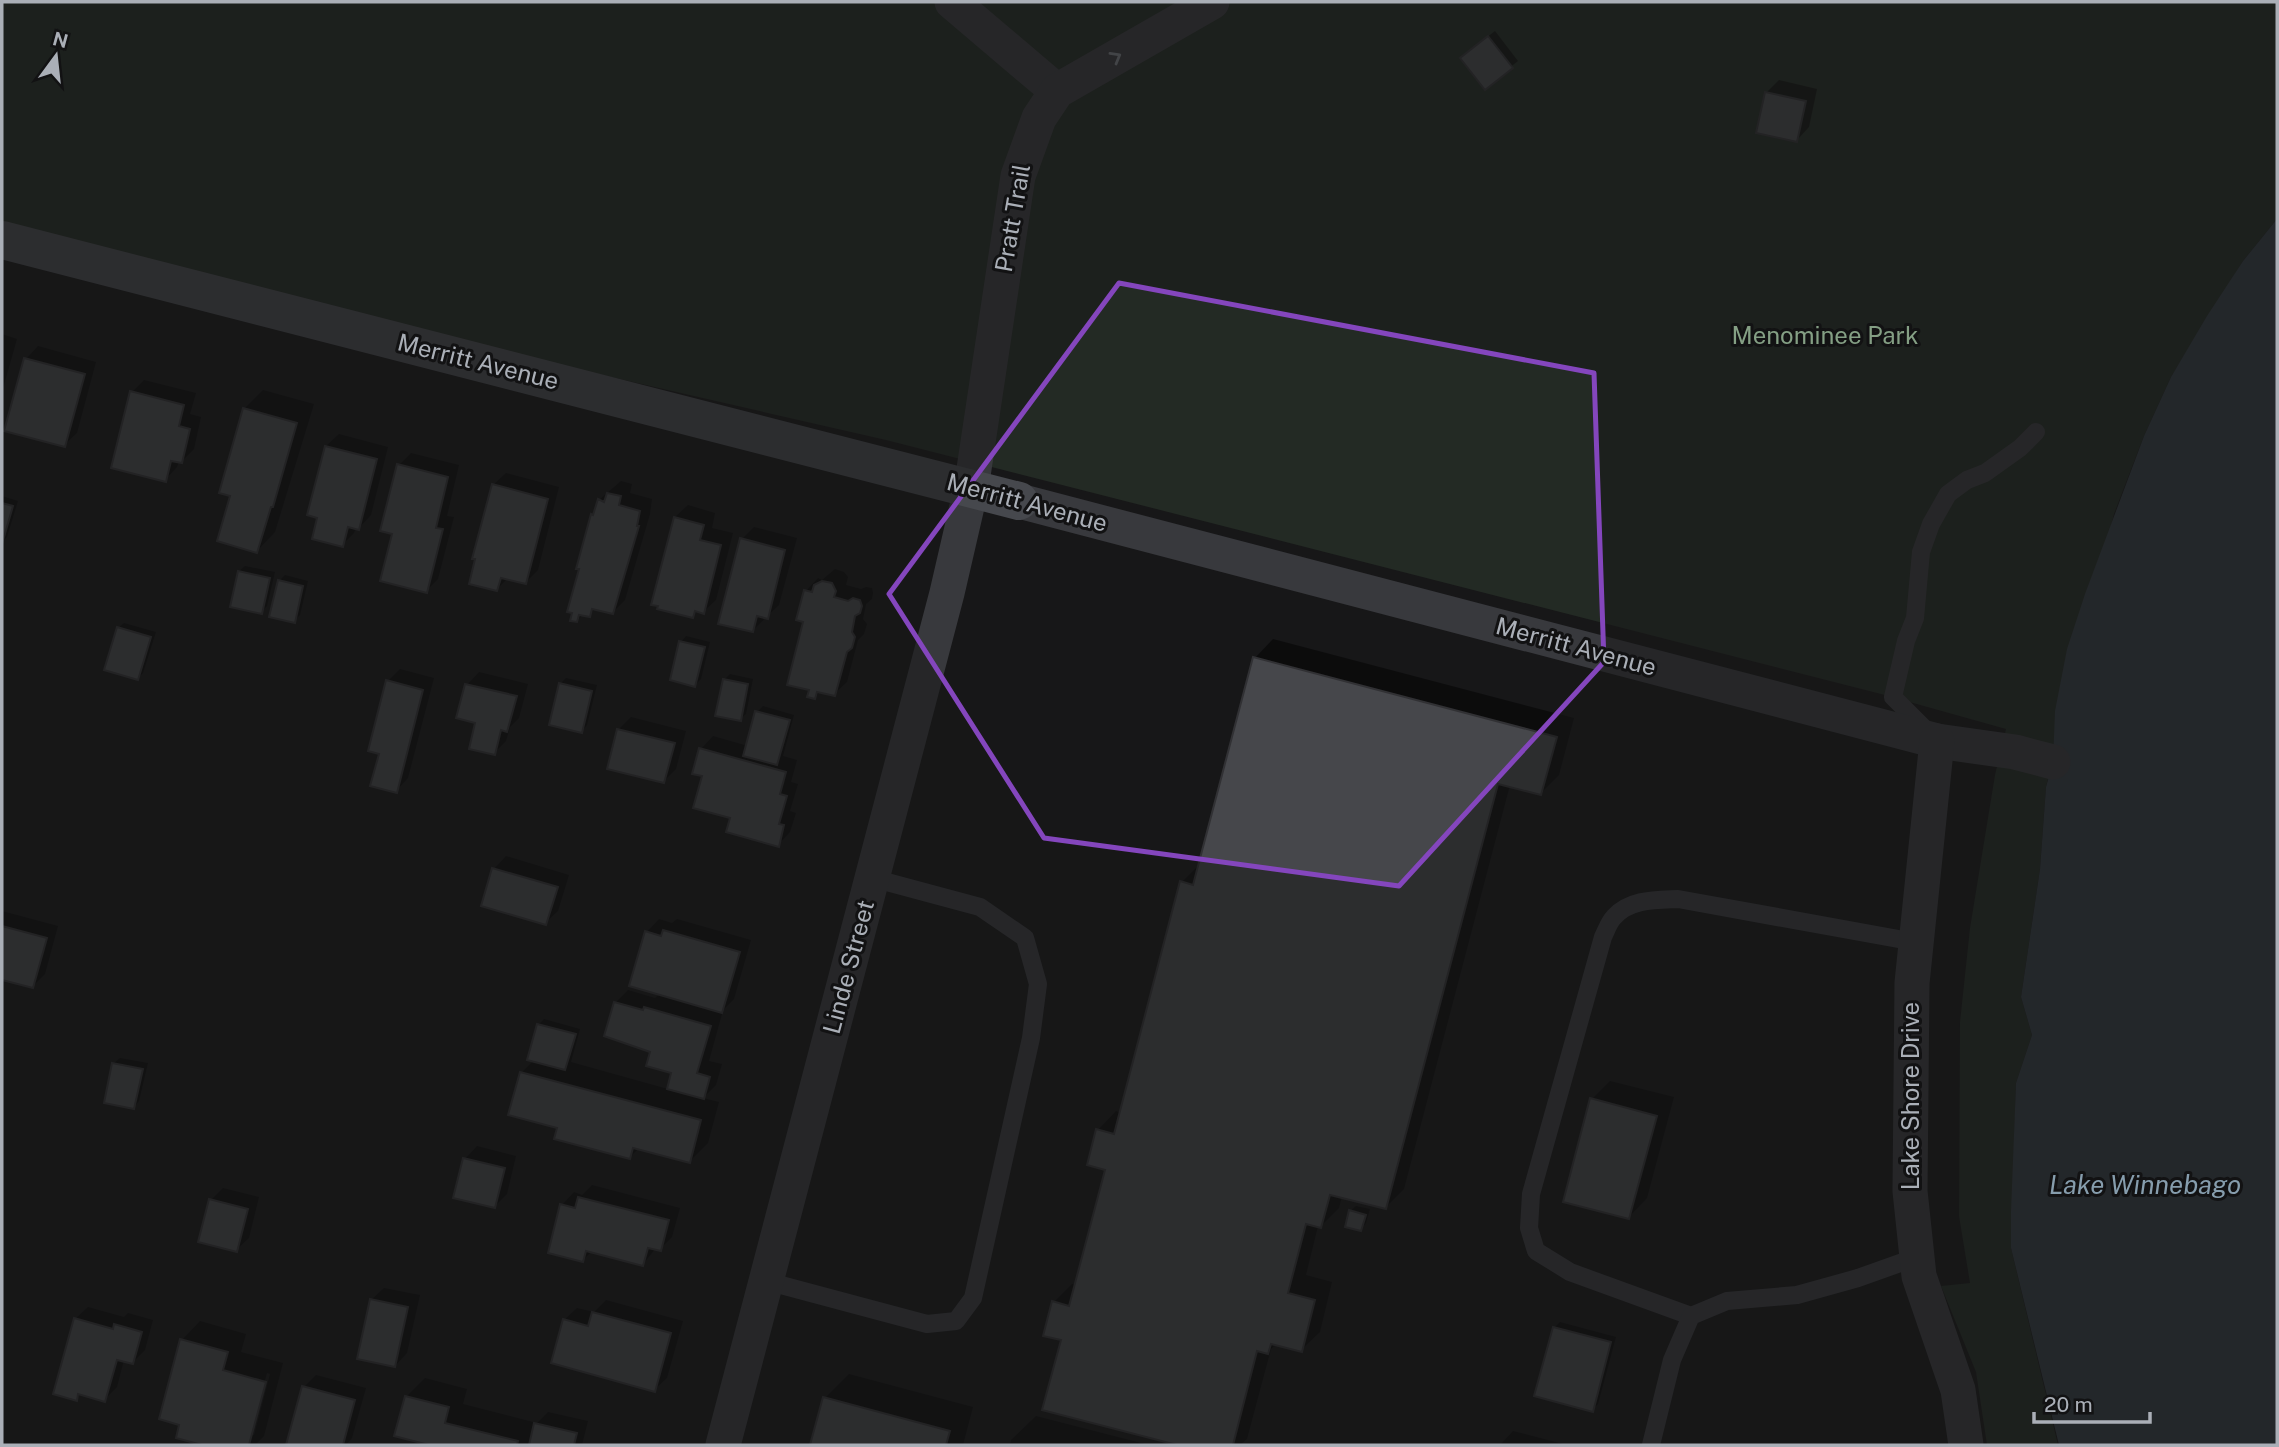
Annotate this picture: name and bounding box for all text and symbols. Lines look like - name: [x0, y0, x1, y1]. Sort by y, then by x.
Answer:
- north arrow: [21, 21, 91, 91]
- text: N: [50, 27, 70, 52]
- one-way arrow: [1108, 53, 1121, 66]
- street label: Pratt Trail: [989, 162, 1035, 274]
- park label: Menominee Park: [1732, 321, 1918, 349]
- street label: Merritt Avenue: [395, 327, 562, 395]
- street label: Merritt Avenue: [944, 467, 1111, 537]
- street label: Merritt Avenue: [1493, 611, 1660, 681]
- street label: Linde Street: [817, 897, 879, 1037]
- street label: Lake Shore Drive: [1896, 1002, 1924, 1190]
- water label: Lake Winnebago: [2049, 1169, 2241, 1200]
- scale bar: [2034, 1380, 2150, 1424]
- text: 20 m: [2044, 1392, 2093, 1417]

